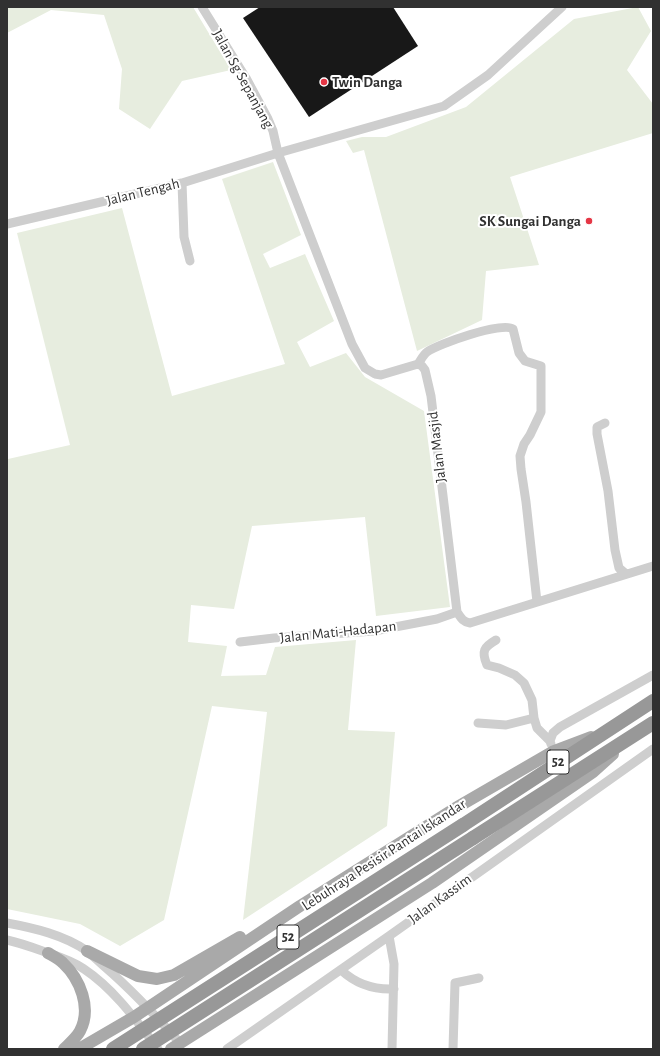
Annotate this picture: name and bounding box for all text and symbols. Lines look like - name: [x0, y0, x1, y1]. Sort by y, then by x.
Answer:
- street label: Jalan Sg Sepanjang: [208, 26, 278, 132]
- place label: Twin Danga: [332, 73, 403, 91]
- marker: Twin Danga: [319, 77, 329, 87]
- street label: Jalan Tengah: [105, 174, 181, 210]
- place label: SK Sungai Danga: [479, 212, 581, 230]
- marker: SK Sungai Danga: [584, 216, 594, 226]
- street label: Jalan Masjid: [424, 410, 450, 484]
- street label: Jalan Mati-Hadapan: [279, 617, 397, 647]
- road number: 52: [547, 750, 569, 774]
- street label: Lebuhraya Pesisir Pantai Iskandar: [299, 795, 469, 915]
- street label: Jalan Kassim: [405, 870, 475, 928]
- road number: 52: [277, 925, 299, 949]

